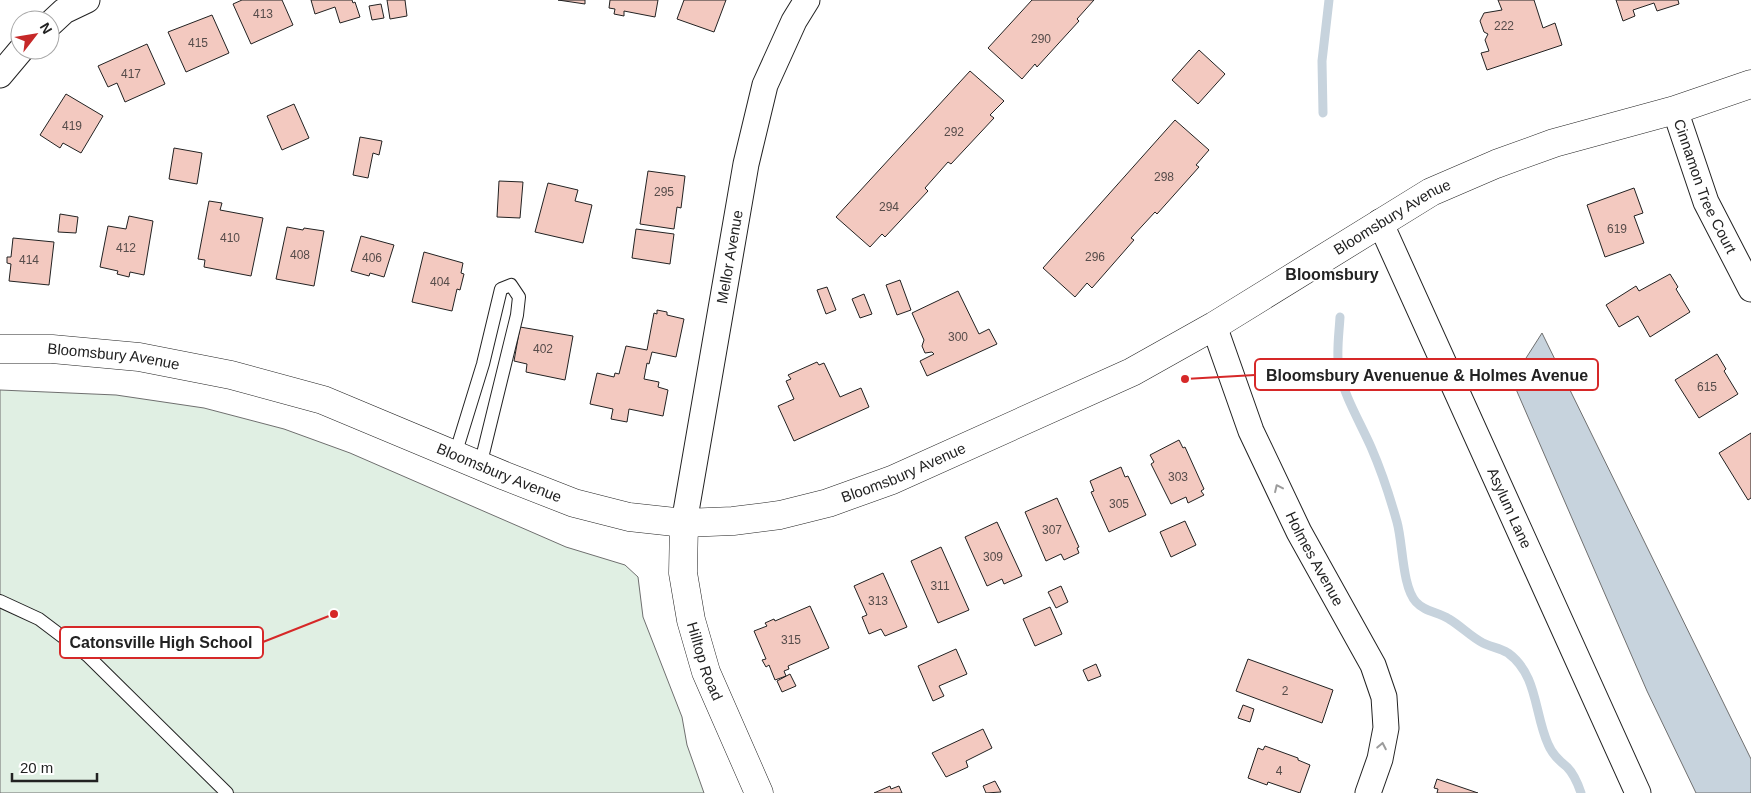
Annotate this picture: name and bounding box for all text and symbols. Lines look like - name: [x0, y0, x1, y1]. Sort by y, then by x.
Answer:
- house number: 413: [253, 7, 273, 21]
- north arrow: [10, 10, 60, 60]
- house number: 222: [1494, 19, 1514, 33]
- text: N: [37, 20, 56, 37]
- house number: 290: [1031, 32, 1051, 46]
- house number: 415: [188, 36, 208, 50]
- house number: 417: [121, 67, 141, 81]
- street label: Cinnamon Tree Court: [1671, 117, 1740, 257]
- house number: 419: [62, 119, 82, 133]
- house number: 292: [944, 125, 964, 139]
- house number: 298: [1154, 170, 1174, 184]
- street label: Bloomsbury Avenue: [1330, 176, 1453, 258]
- house number: 295: [654, 185, 674, 199]
- house number: 294: [879, 200, 899, 214]
- street label: Mellor Avenue: [713, 209, 746, 305]
- house number: 619: [1607, 222, 1627, 236]
- house number: 410: [220, 231, 240, 245]
- house number: 412: [116, 241, 136, 255]
- house number: 408: [290, 248, 310, 262]
- house number: 296: [1085, 250, 1105, 264]
- house number: 406: [362, 251, 382, 265]
- house number: 414: [19, 253, 39, 267]
- district label: Bloomsbury: [1285, 266, 1379, 283]
- house number: 404: [430, 275, 450, 289]
- house number: 300: [948, 330, 968, 344]
- street label: Bloomsbury Avenue: [47, 340, 181, 373]
- house number: 402: [533, 342, 553, 356]
- callout: Bloomsbury Avenuenue & Holmes Avenue: [1255, 359, 1598, 390]
- text: Bloomsbury Avenuenue & Holmes Avenue: [1266, 367, 1588, 384]
- house number: 615: [1697, 380, 1717, 394]
- street label: Bloomsbury Avenue: [434, 439, 564, 505]
- street label: Bloomsbury Avenue: [839, 439, 968, 506]
- street label: Asylum Lane: [1484, 465, 1535, 551]
- house number: 303: [1168, 470, 1188, 484]
- one-way arrow: [1274, 484, 1284, 493]
- house number: 305: [1109, 497, 1129, 511]
- street label: Holmes Avenue: [1283, 509, 1347, 609]
- house number: 307: [1042, 523, 1062, 537]
- house number: 309: [983, 550, 1003, 564]
- house number: 311: [930, 579, 950, 593]
- house number: 313: [868, 594, 888, 608]
- street label: Hilltop Road: [684, 620, 726, 703]
- callout: Catonsville High School: [60, 627, 263, 658]
- house number: 315: [781, 633, 801, 647]
- text: Catonsville High School: [69, 634, 253, 651]
- house number: 2: [1282, 684, 1289, 698]
- one-way arrow: [1377, 742, 1387, 751]
- scale bar: [12, 750, 98, 782]
- text: 20 m: [20, 759, 53, 776]
- house number: 4: [1276, 764, 1283, 778]

